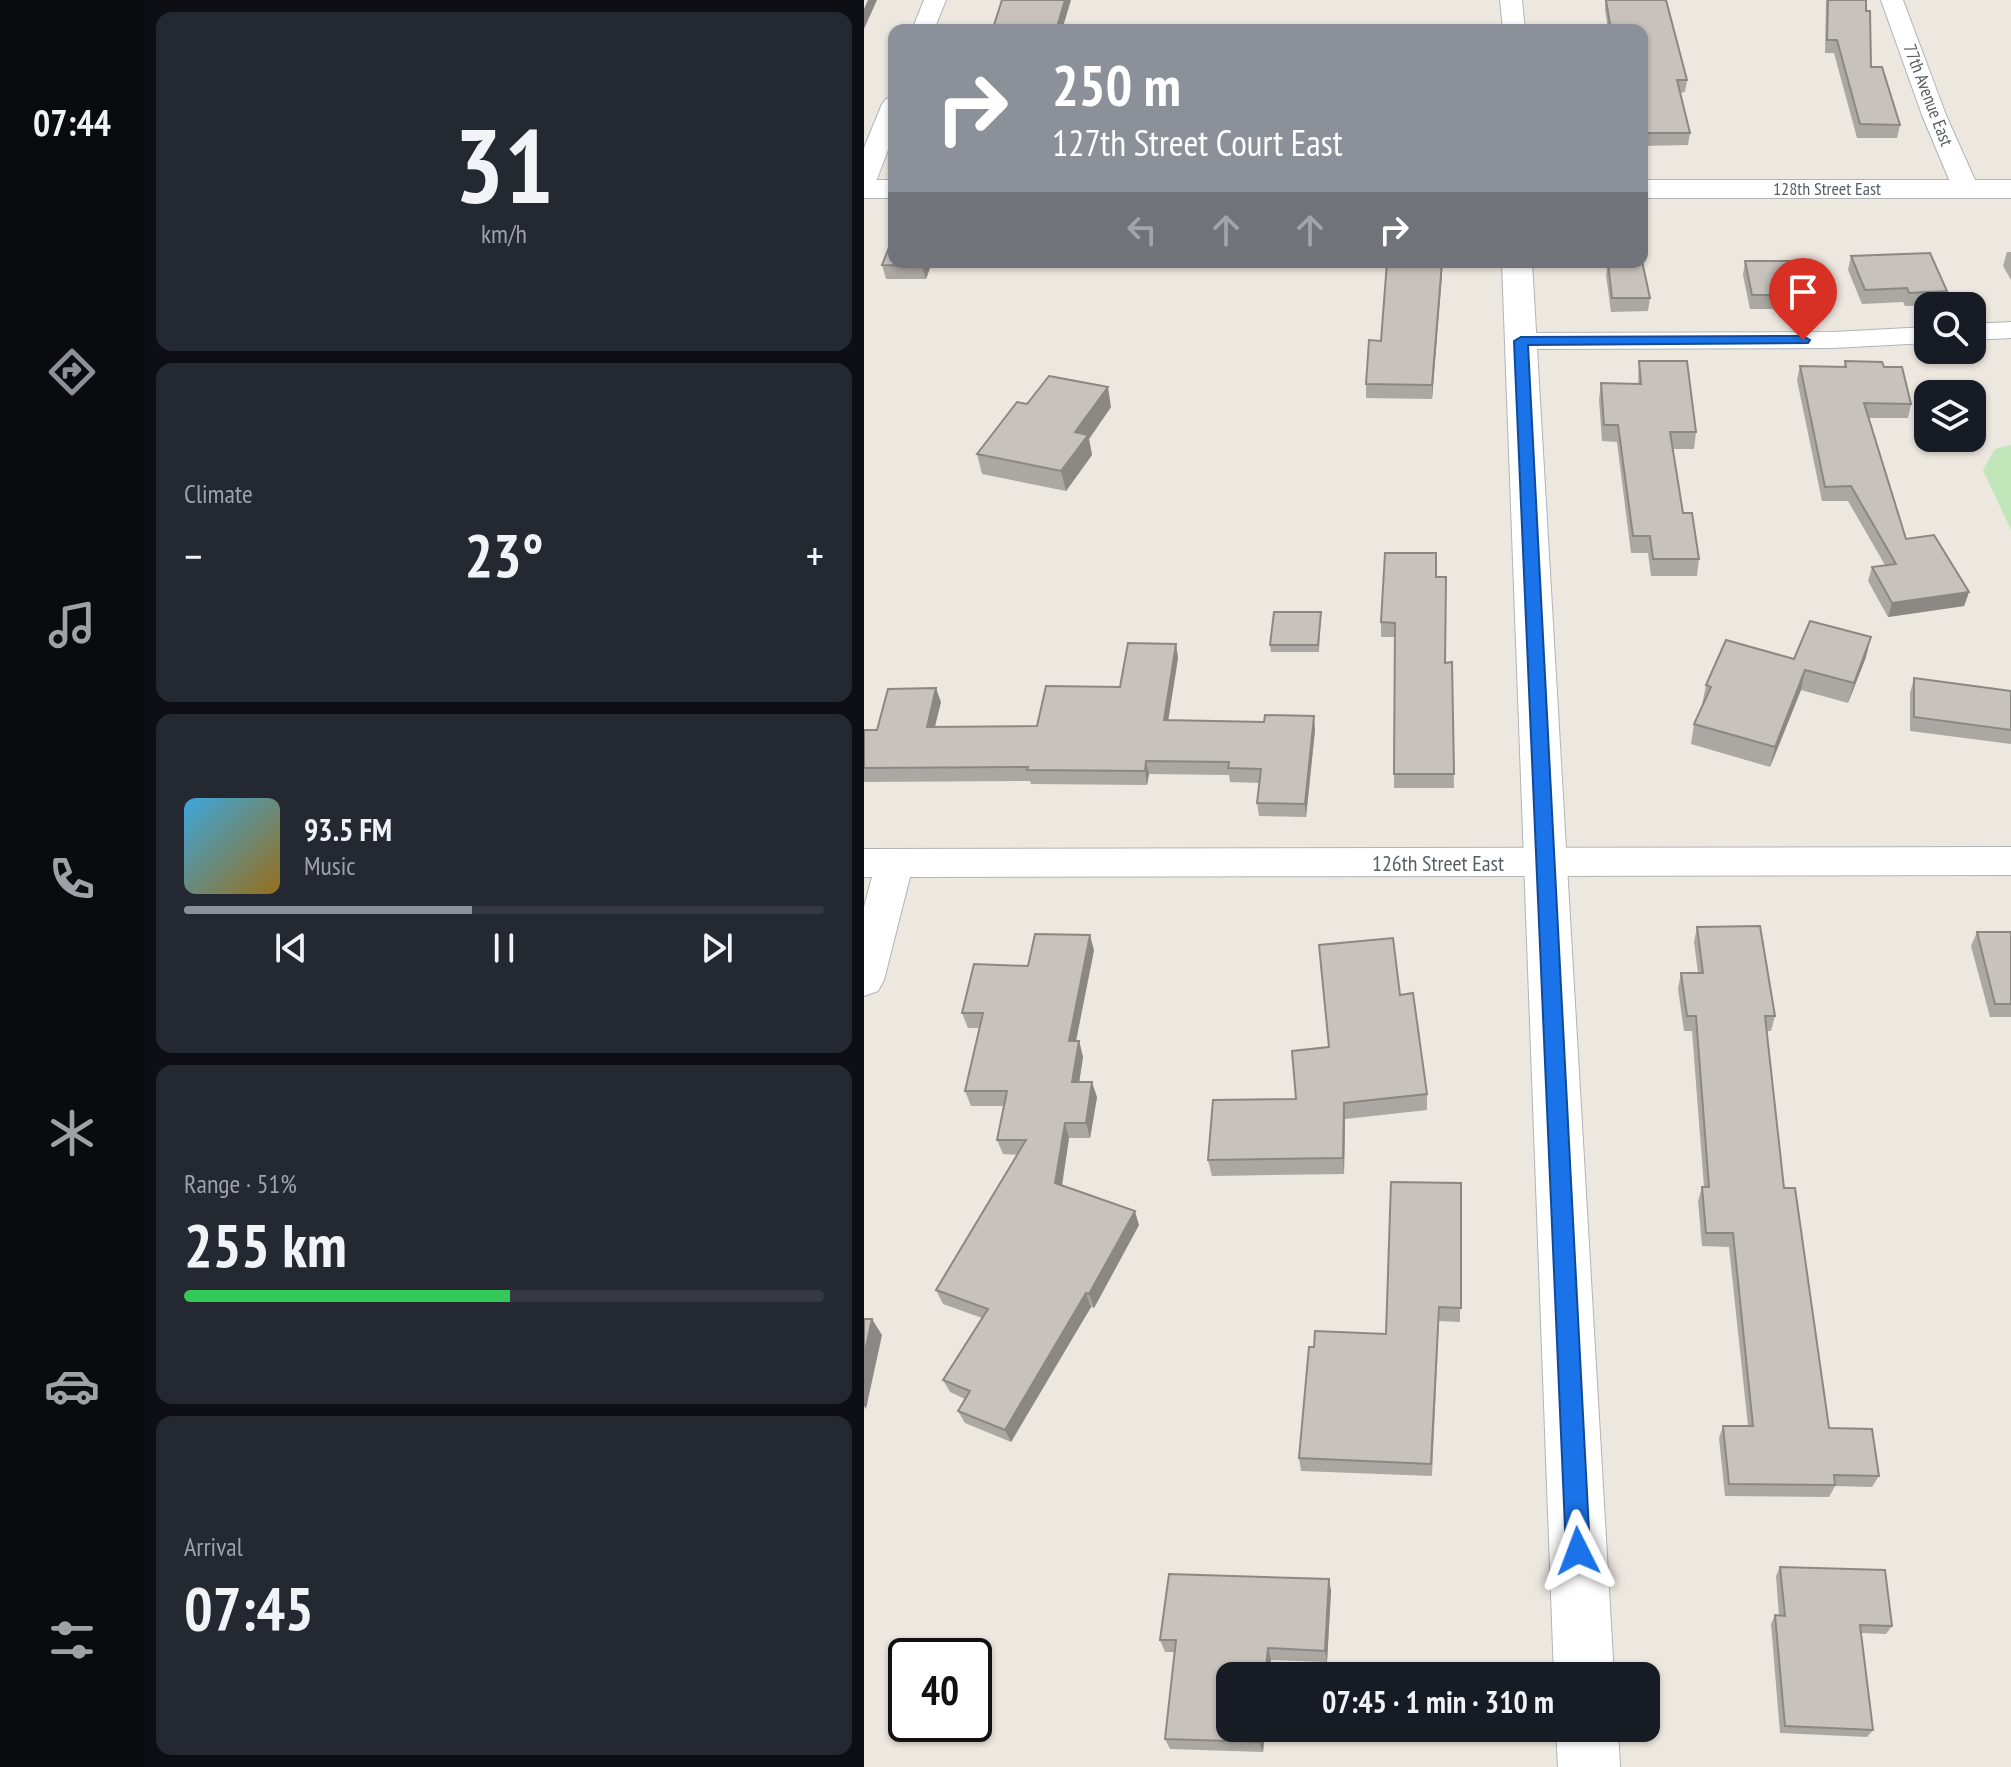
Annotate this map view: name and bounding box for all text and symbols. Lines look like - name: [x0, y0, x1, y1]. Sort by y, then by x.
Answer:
- street label: 77th Avenue East: [1898, 40, 1958, 149]
- text: 250 m: [1052, 49, 1181, 121]
- icon: right: [920, 56, 1024, 160]
- text: 31: [454, 97, 554, 232]
- text: 07:44: [33, 99, 111, 146]
- text: 127th Street Court East: [1052, 119, 1343, 166]
- street label: 128th Street East: [1773, 177, 1881, 200]
- icon: left: [1120, 208, 1164, 252]
- icon: ahead: [1204, 208, 1248, 252]
- icon: ahead: [1288, 208, 1332, 252]
- icon: right: [1372, 208, 1416, 252]
- text: km/h: [481, 217, 527, 250]
- pin: [1769, 258, 1837, 340]
- icon: arrive: [1781, 270, 1825, 314]
- map controls: [1914, 292, 1986, 452]
- button: search: [1914, 292, 1986, 364]
- icon: directions: [44, 344, 100, 400]
- button: layers: [1914, 380, 1986, 452]
- text: Climate: [184, 477, 253, 510]
- text: 23°: [464, 516, 544, 594]
- text: −: [184, 527, 202, 584]
- text: +: [806, 527, 824, 584]
- icon: music: [44, 597, 100, 653]
- text: 93.5 FM: [304, 810, 392, 849]
- text: Music: [304, 849, 356, 882]
- street label: 126th Street East: [1372, 849, 1504, 877]
- icon: phone: [44, 851, 100, 907]
- icon: previous: [269, 926, 313, 970]
- icon: pause: [482, 926, 526, 970]
- icon: next: [695, 926, 739, 970]
- icon: climate: [44, 1105, 100, 1161]
- text: Range · 51%: [184, 1167, 297, 1200]
- text: 255 km: [184, 1206, 347, 1284]
- icon: car: [44, 1358, 100, 1414]
- position arrow: [1536, 1509, 1620, 1593]
- text: Arrival: [184, 1530, 243, 1563]
- text: 07:45: [184, 1569, 314, 1647]
- icon: filters: [44, 1612, 100, 1668]
- speed limit sign: 40: [888, 1638, 992, 1742]
- text: 07:45 · 1 min · 310 m: [1322, 1682, 1554, 1721]

